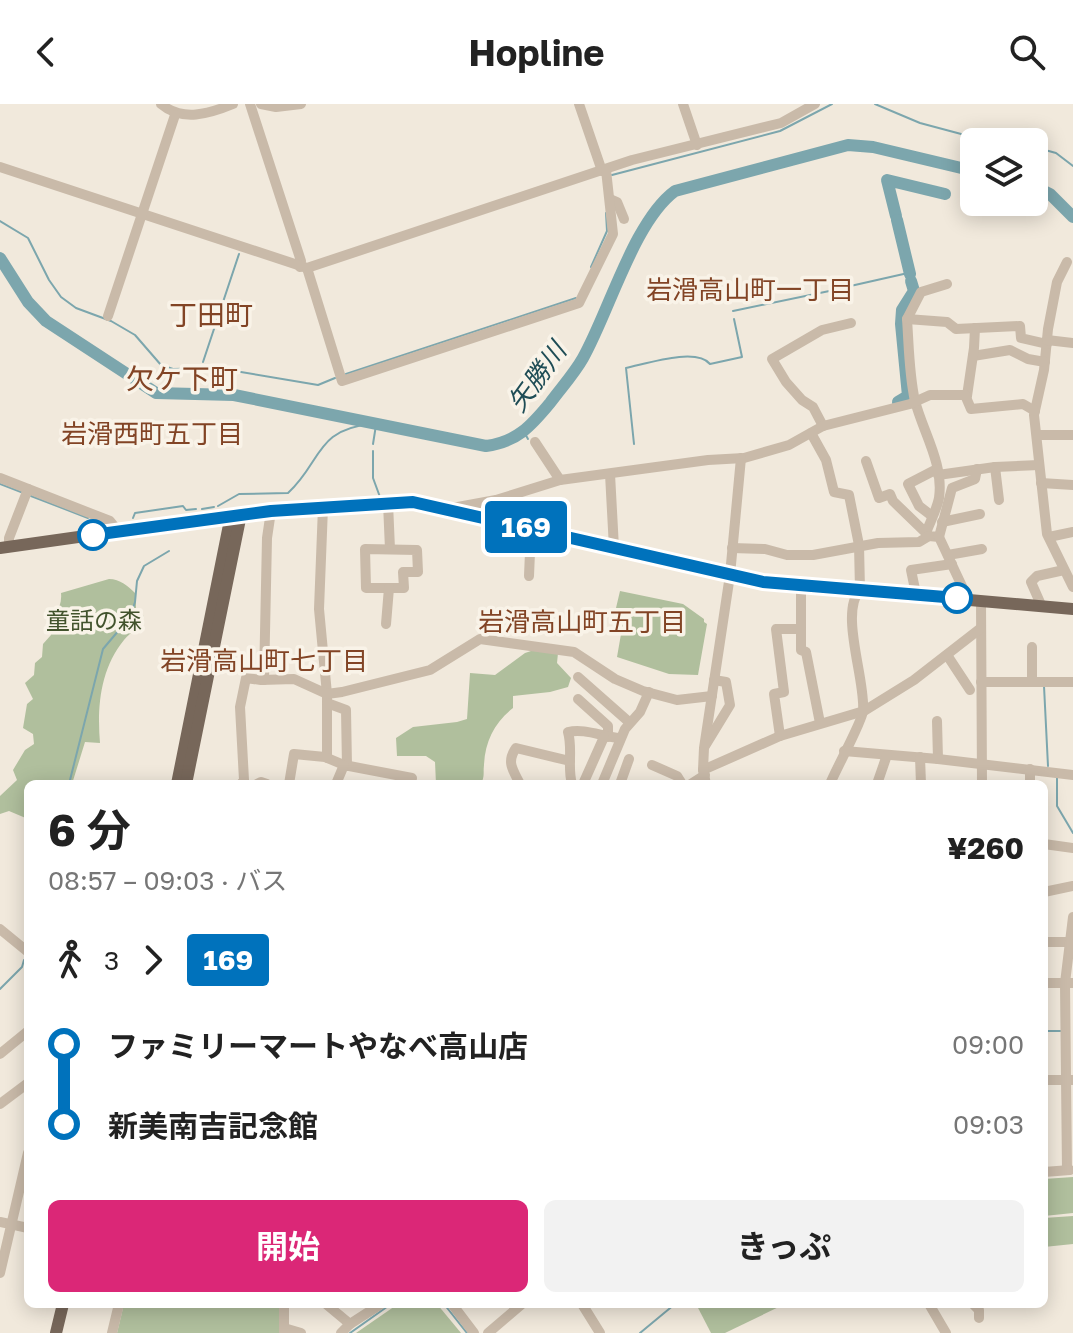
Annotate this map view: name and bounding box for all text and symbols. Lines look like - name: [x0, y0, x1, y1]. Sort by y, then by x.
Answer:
- icon: back: [24, 30, 68, 74]
- icon: search: [1005, 30, 1049, 74]
- text: Hopline: [468, 31, 605, 74]
- map controls: [960, 128, 1048, 216]
- button: layers: [960, 128, 1048, 216]
- district label: 岩滑高山町一丁目: [646, 274, 854, 305]
- district label: 丁田町: [169, 298, 253, 331]
- water label: 矢勝川: [501, 334, 574, 417]
- district label: 欠ケ下町: [126, 362, 238, 395]
- district label: 岩滑西町五丁目: [61, 418, 243, 449]
- line badge: 169: [480, 501, 572, 553]
- text: 169: [501, 510, 551, 543]
- unlabelled marker: [78, 520, 108, 550]
- unlabelled marker: [942, 583, 972, 613]
- park label: 童話の森: [46, 605, 142, 634]
- district label: 岩滑高山町五丁目: [478, 606, 686, 637]
- district label: 岩滑高山町七丁目: [160, 645, 368, 676]
- text: 6 分: [48, 803, 131, 856]
- text: ¥260: [947, 830, 1024, 866]
- text: 08:57 – 09:03 · バス: [48, 865, 287, 896]
- icon: walk: [48, 938, 92, 982]
- icon: forward: [131, 938, 175, 982]
- text: 169: [203, 943, 253, 976]
- text: 3: [104, 945, 119, 976]
- text: ファミリーマートやなべ高山店: [108, 1028, 528, 1064]
- text: 09:00: [952, 1029, 1024, 1060]
- text: 新美南吉記念館: [108, 1108, 318, 1144]
- text: 09:03: [953, 1109, 1024, 1140]
- button: 開始: [48, 1200, 528, 1292]
- button: きっぷ: [544, 1200, 1024, 1292]

